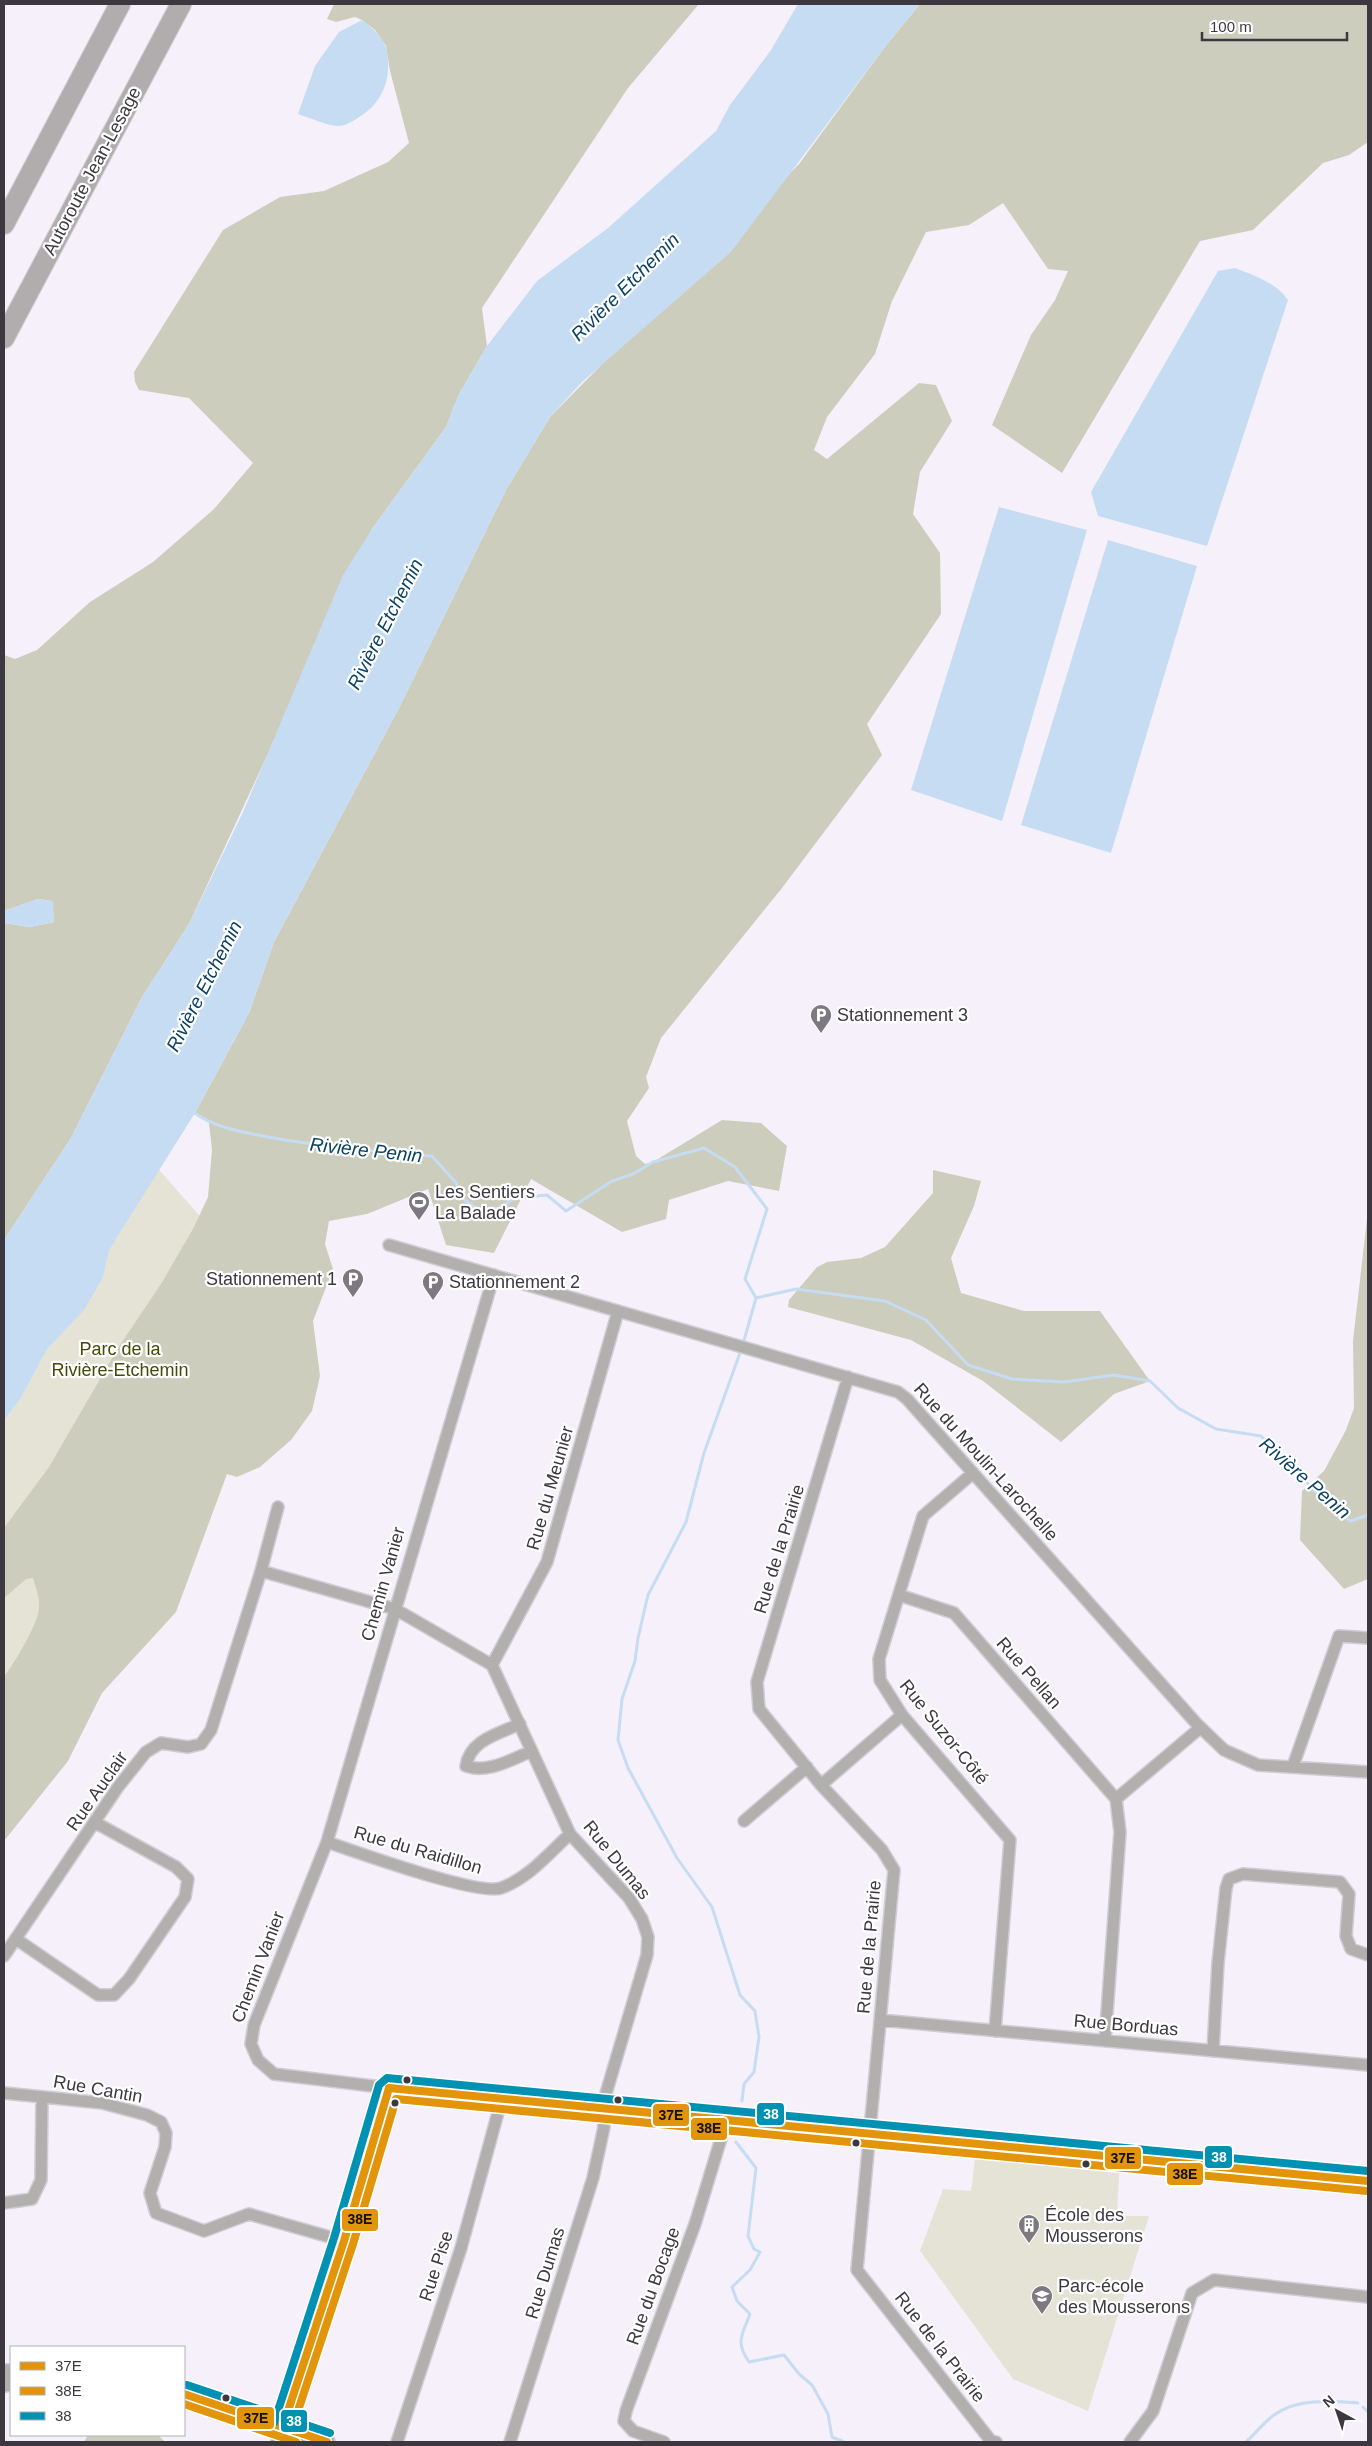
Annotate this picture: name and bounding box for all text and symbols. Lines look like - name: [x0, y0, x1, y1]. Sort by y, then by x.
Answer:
- scale bar: [1202, 10, 1347, 42]
- text: 100 m: [1210, 18, 1252, 35]
- street label: Autoroute Jean-Lesage: [39, 84, 145, 258]
- water label: Rivière Etchemin: [567, 229, 683, 345]
- water label: Rivière Etchemin: [343, 555, 427, 693]
- water label: Rivière Etchemin: [162, 917, 246, 1055]
- parking icon: Stationnement 3: [809, 1003, 833, 1034]
- place label: Stationnement 3: [837, 1005, 968, 1025]
- water label: Rivière Penin: [309, 1134, 423, 1166]
- place label: Les Sentiers La Balade: [435, 1182, 535, 1223]
- sports icon: Les Sentiers La Balade: [407, 1190, 431, 1221]
- parking icon: Stationnement 1: [341, 1267, 365, 1298]
- place label: Stationnement 1: [206, 1269, 337, 1289]
- parking icon: Stationnement 2: [421, 1270, 445, 1301]
- place label: Stationnement 2: [449, 1272, 580, 1292]
- park label: Parc de la Rivière-Etchemin: [51, 1339, 189, 1380]
- street label: Rue du Moulin-Larochelle: [910, 1379, 1062, 1545]
- street label: Rue du Meunier: [523, 1424, 577, 1552]
- water label: Rivière Penin: [1255, 1433, 1355, 1523]
- street label: Rue de la Prairie: [750, 1482, 808, 1616]
- street label: Chemin Vanier: [357, 1525, 409, 1643]
- street label: Rue Pellan: [993, 1633, 1065, 1713]
- street label: Rue Suzor-Côté: [896, 1676, 992, 1788]
- street label: Rue Auclair: [62, 1748, 132, 1834]
- street label: Rue Dumas: [579, 1817, 655, 1903]
- street label: Rue du Raidillon: [352, 1822, 484, 1878]
- street label: Rue de la Prairie: [853, 1879, 885, 2015]
- street label: Chemin Vanier: [228, 1908, 288, 2026]
- street label: Rue Borduas: [1073, 2010, 1179, 2040]
- street label: Rue Cantin: [52, 2071, 144, 2107]
- unlabelled marker: [402, 2075, 412, 2085]
- unlabelled marker: [613, 2095, 623, 2105]
- unlabelled marker: [390, 2098, 400, 2108]
- line badge: 38: [756, 2102, 785, 2126]
- line badge: 37E: [652, 2103, 690, 2127]
- text: 38: [763, 2106, 779, 2122]
- text: 37E: [659, 2107, 683, 2123]
- line badge: 38E: [690, 2117, 728, 2141]
- text: 38E: [697, 2120, 721, 2136]
- unlabelled marker: [851, 2138, 861, 2148]
- line badge: 38: [1204, 2145, 1233, 2169]
- line badge: 37E: [1104, 2146, 1142, 2170]
- text: 38: [1211, 2149, 1227, 2165]
- text: 37E: [1111, 2150, 1135, 2166]
- unlabelled marker: [1081, 2159, 1091, 2169]
- line badge: 38E: [1166, 2162, 1204, 2186]
- text: 38E: [1173, 2166, 1197, 2182]
- place label: École des Mousserons: [1045, 2205, 1143, 2246]
- line badge: 38E: [341, 2208, 379, 2232]
- text: 38E: [348, 2211, 372, 2227]
- building icon: École des Mousserons: [1017, 2213, 1041, 2244]
- street label: Rue du Bocage: [622, 2224, 684, 2348]
- street label: Rue Dumas: [522, 2225, 568, 2321]
- street label: Rue Pise: [415, 2228, 457, 2304]
- place label: Parc-école des Mousserons: [1058, 2276, 1190, 2317]
- school or university icon: Parc-école des Mousserons: [1030, 2284, 1054, 2315]
- street label: Rue de la Prairie: [891, 2288, 989, 2406]
- legend: [10, 2346, 185, 2436]
- text: 37E: [55, 2357, 82, 2374]
- text: 38E: [55, 2382, 82, 2399]
- north arrow: [1312, 2386, 1362, 2436]
- text: N: [1320, 2392, 1338, 2410]
- unlabelled marker: [221, 2393, 231, 2403]
- line badge: 37E: [236, 2406, 275, 2430]
- text: 38: [55, 2407, 72, 2424]
- line badge: 38: [280, 2409, 308, 2433]
- text: 37E: [244, 2410, 268, 2426]
- text: 38: [286, 2413, 302, 2429]

